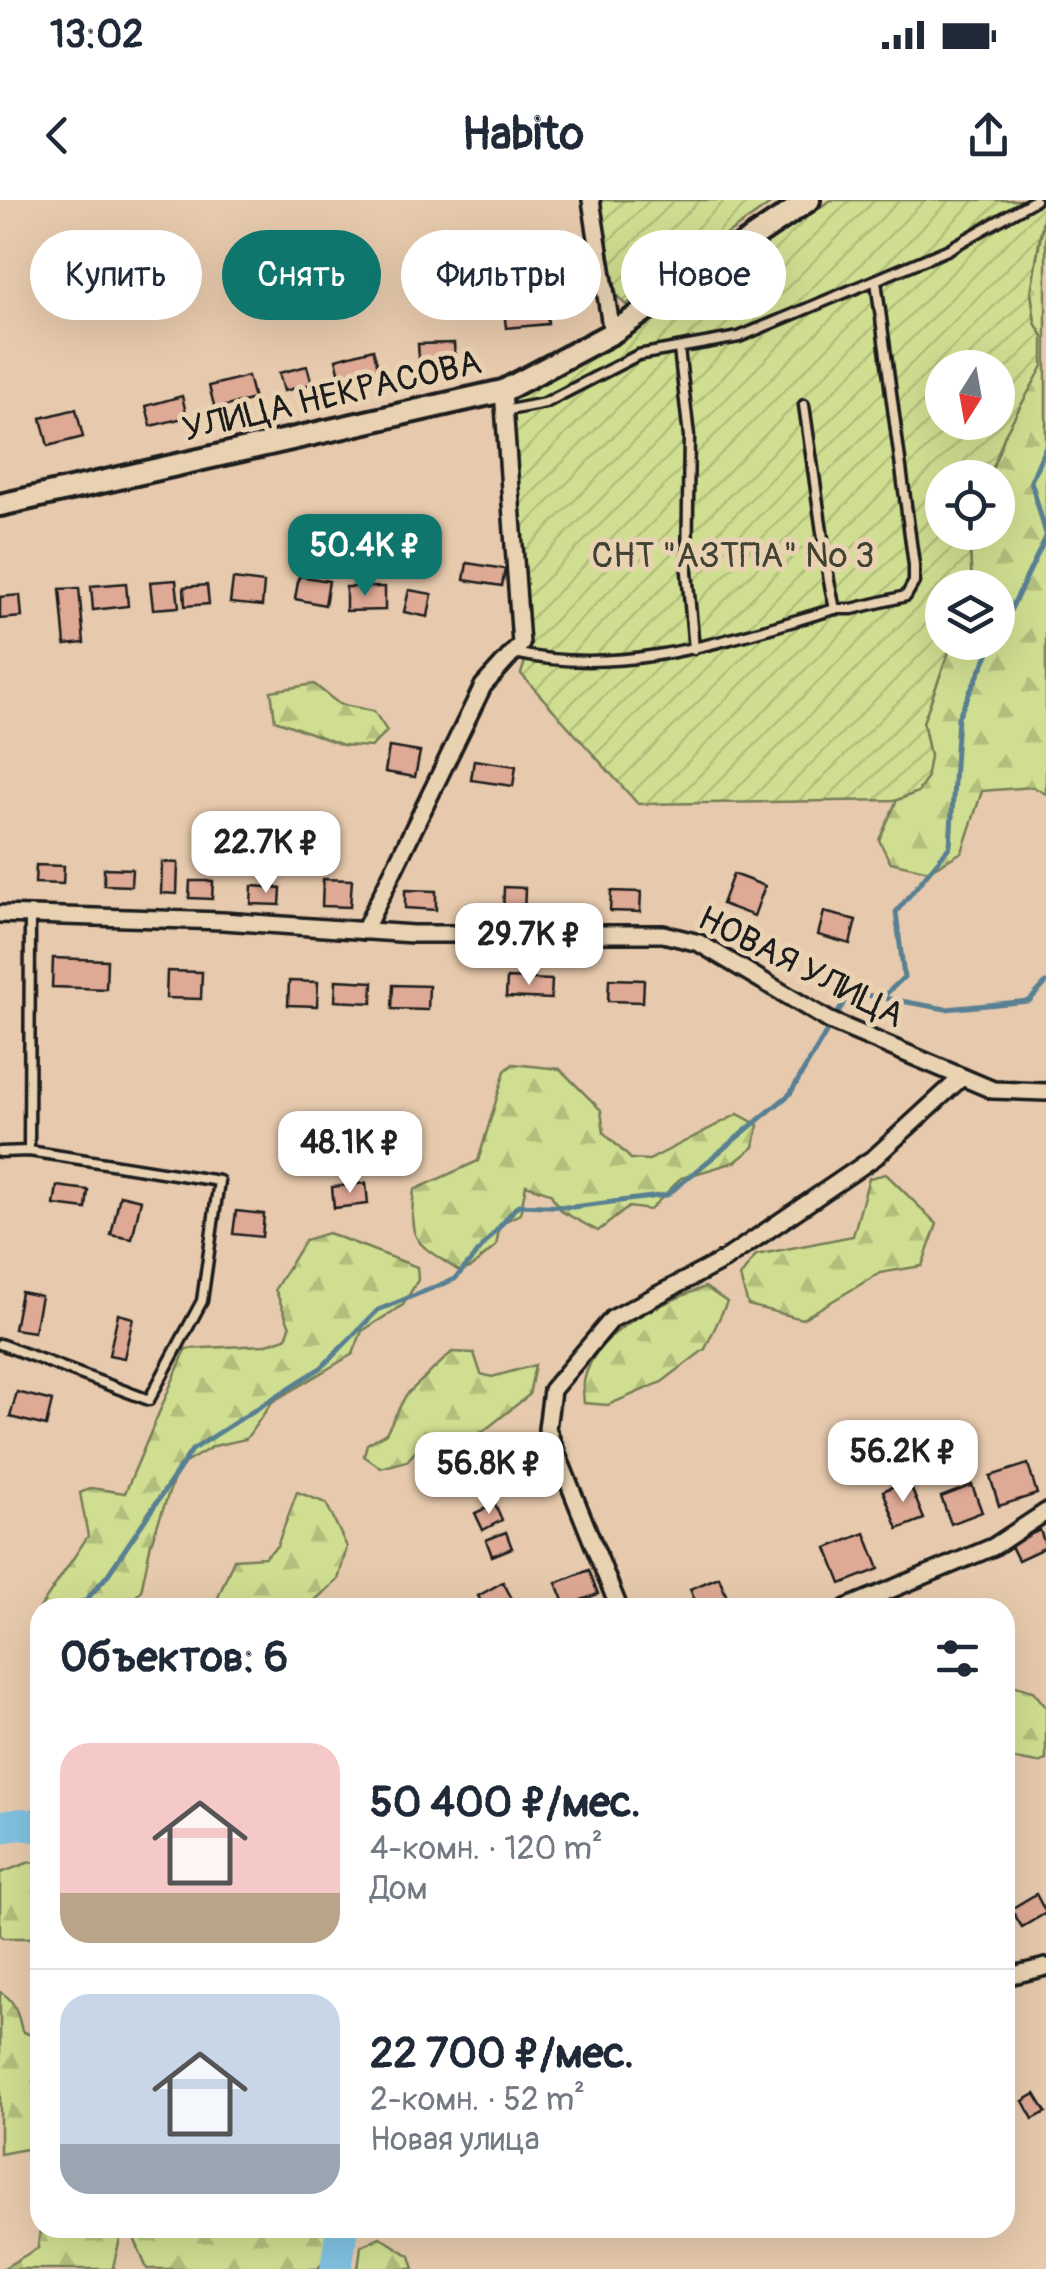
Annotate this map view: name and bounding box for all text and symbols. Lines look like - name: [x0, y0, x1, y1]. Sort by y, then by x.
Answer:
- text: 13:02: [50, 11, 143, 59]
- text: Habito: [462, 107, 584, 163]
- icon: back: [30, 108, 85, 163]
- icon: share: [961, 108, 1016, 163]
- chip: Купить: [30, 230, 202, 320]
- chip: Снять: [222, 230, 381, 320]
- chip: Фильтры: [401, 230, 601, 320]
- chip: Новое: [621, 230, 786, 320]
- street label: УЛИЦА НЕКРАСОВА: [178, 340, 486, 452]
- north arrow: [925, 350, 1015, 440]
- map controls: [925, 350, 1015, 660]
- button: locate: [925, 460, 1015, 550]
- pin: 50.4K ₽: [273, 514, 457, 599]
- text: 50.4K ₽: [310, 526, 420, 566]
- park label: СНТ "АЗТПА" № 3: [591, 534, 875, 578]
- button: layers: [925, 570, 1015, 660]
- pin: 22.7K ₽: [174, 811, 358, 896]
- text: 22.7K ₽: [213, 823, 319, 863]
- street label: НОВАЯ УЛИЦА: [691, 896, 911, 1038]
- pin: 29.7K ₽: [437, 903, 621, 988]
- text: 29.7K ₽: [477, 915, 581, 955]
- pin: 48.1K ₽: [258, 1111, 442, 1196]
- text: 48.1K ₽: [300, 1123, 400, 1163]
- pin: 56.2K ₽: [811, 1420, 995, 1505]
- pin: 56.8K ₽: [397, 1432, 581, 1517]
- text: 56.2K ₽: [850, 1432, 956, 1472]
- text: 56.8K ₽: [437, 1444, 541, 1484]
- icon: filters: [930, 1631, 985, 1686]
- text: Объектов: 6: [60, 1632, 288, 1684]
- text: 50 400 ₽/мес.: [370, 1777, 641, 1829]
- icon: home: [140, 1783, 260, 1903]
- text: 4-комн. · 120 m²: [370, 1829, 603, 1869]
- text: Дом: [370, 1869, 427, 1909]
- text: 22 700 ₽/мес.: [370, 2028, 634, 2080]
- icon: home: [140, 2034, 260, 2154]
- text: 2-комн. · 52 m²: [370, 2080, 585, 2120]
- text: Новая улица: [370, 2120, 540, 2160]

